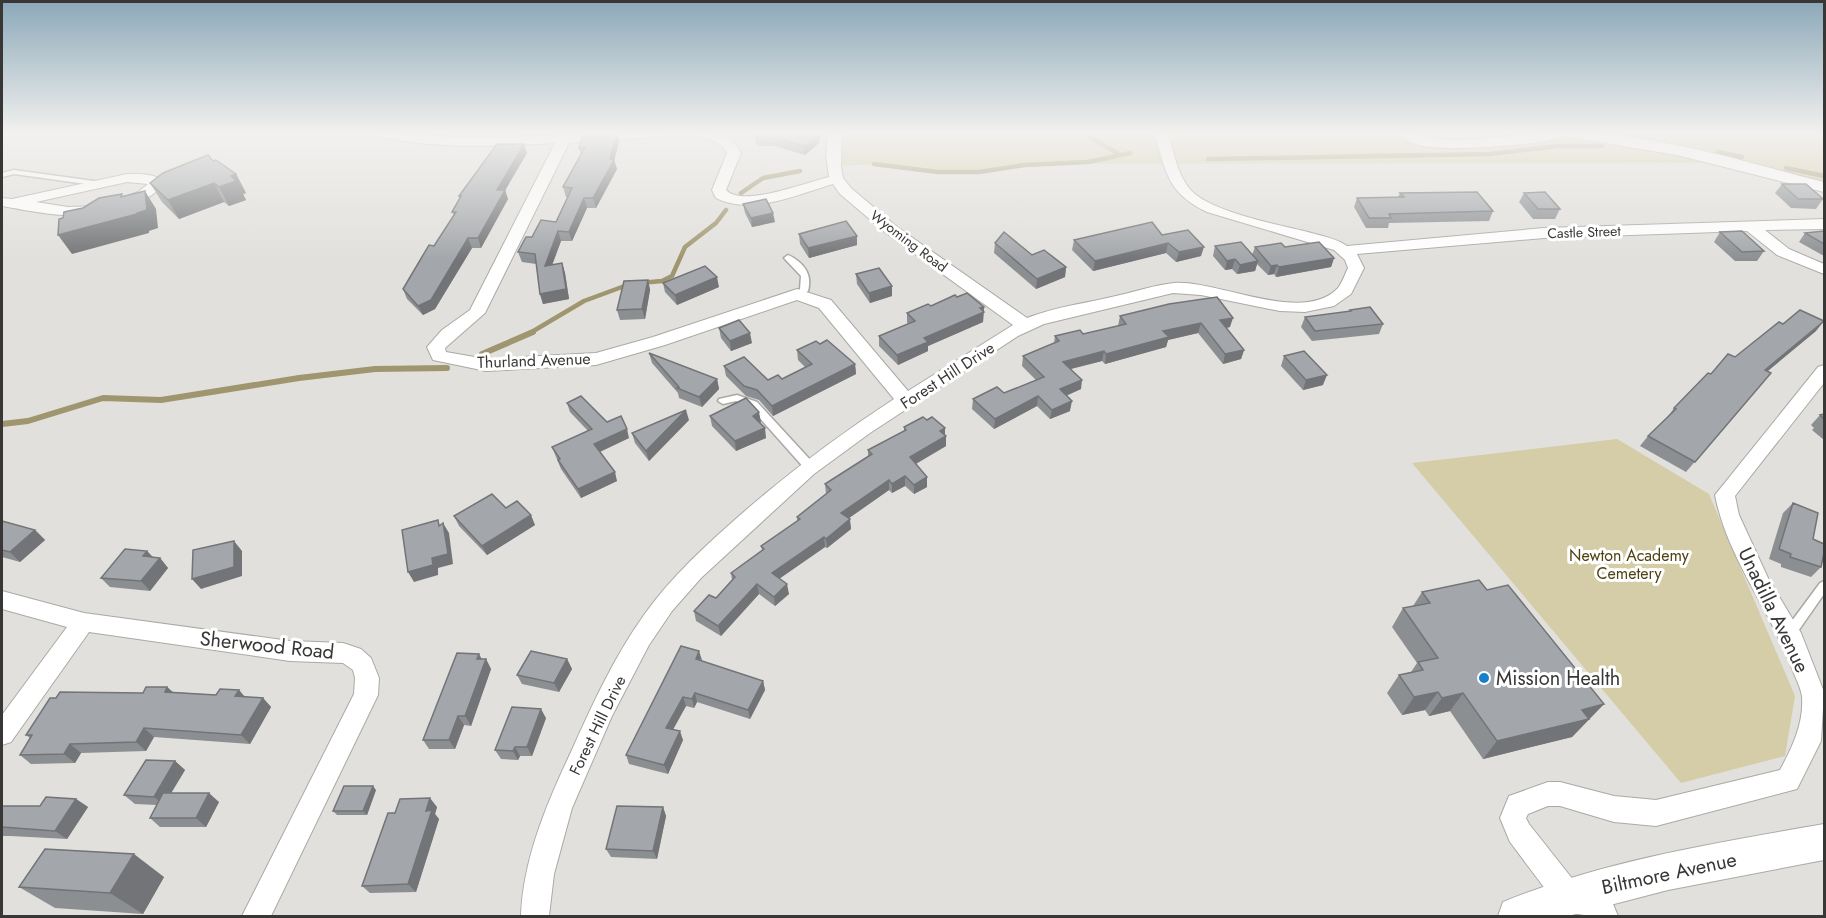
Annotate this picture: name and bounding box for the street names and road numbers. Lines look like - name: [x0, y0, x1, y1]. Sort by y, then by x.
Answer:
- street label: Wyoming Road: [866, 205, 952, 277]
- street label: Castle Street: [1547, 221, 1622, 243]
- street label: Forest Hill Drive: [896, 336, 999, 415]
- street label: Thurland Avenue: [477, 347, 591, 374]
- street label: Unadilla Avenue: [1731, 543, 1816, 678]
- street label: Sherwood Road: [198, 624, 336, 667]
- street label: Forest Hill Drive: [563, 672, 631, 779]
- street label: Biltmore Avenue: [1599, 845, 1739, 902]

